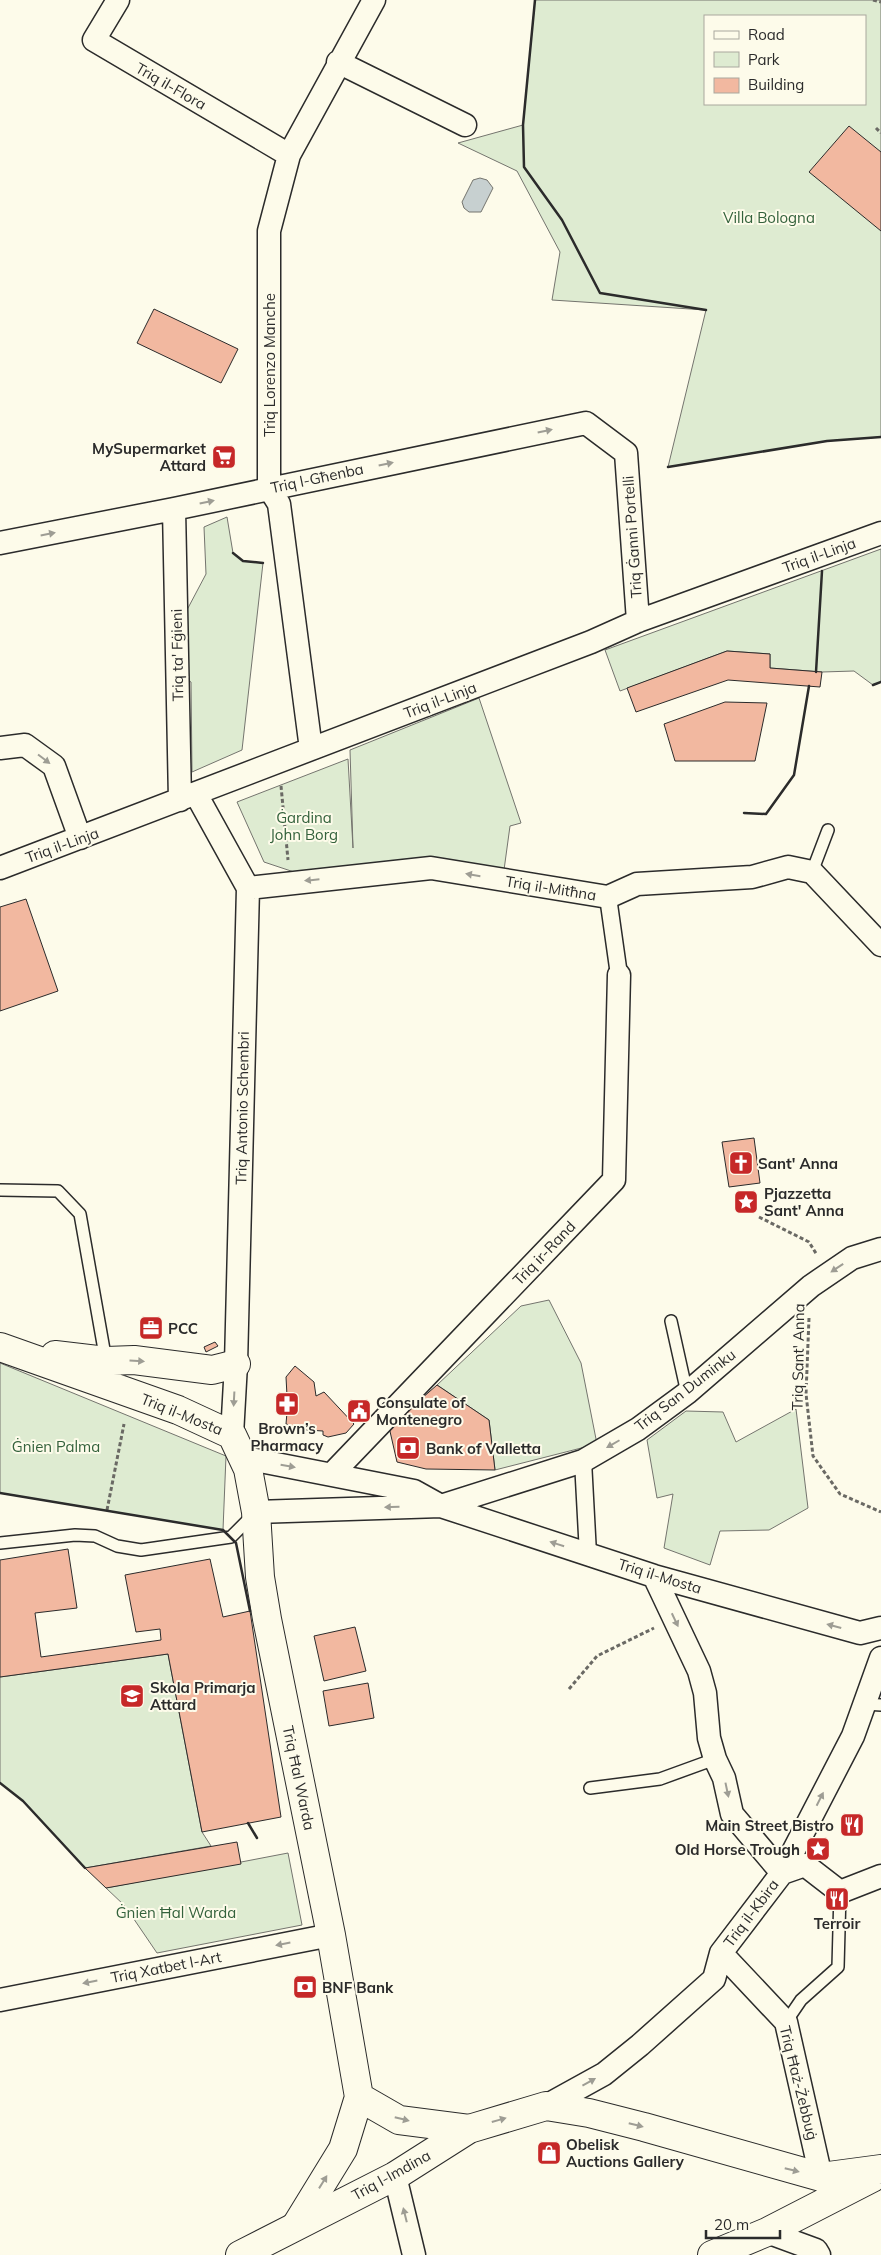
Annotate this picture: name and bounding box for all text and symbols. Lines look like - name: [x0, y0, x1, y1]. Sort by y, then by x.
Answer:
- legend: [704, 15, 866, 105]
- text: Road: [748, 25, 785, 44]
- text: Park: [748, 50, 780, 69]
- street label: Triq il-Flora: [132, 58, 210, 114]
- text: Building: [748, 75, 804, 94]
- park label: Villa Bologna: [723, 208, 815, 227]
- street label: Triq Lorenzo Manche: [260, 293, 279, 437]
- one-way arrow: [537, 427, 553, 435]
- place label: MySupermarket Attard: [92, 439, 206, 475]
- supermarket icon: MySupermarket Attard: [211, 444, 237, 470]
- street label: Triq l-Għenba: [269, 459, 365, 497]
- one-way arrow: [378, 460, 394, 468]
- street label: Triq Ġanni Portelli: [618, 475, 646, 599]
- one-way arrow: [200, 498, 215, 506]
- one-way arrow: [40, 530, 55, 538]
- street label: Triq il-Linja: [780, 533, 858, 577]
- street label: Triq ta' Fġieni: [167, 609, 187, 701]
- street label: Triq il-Linja: [401, 677, 479, 723]
- one-way arrow: [37, 754, 51, 764]
- park label: Ġardina John Borg: [270, 808, 338, 844]
- street label: Triq il-Linja: [23, 823, 101, 867]
- one-way arrow: [465, 871, 481, 879]
- street label: Triq il-Mitħna: [504, 871, 598, 905]
- one-way arrow: [304, 877, 320, 885]
- street label: Triq Antonio Schembri: [231, 1031, 253, 1185]
- church icon: Sant' Anna: [728, 1150, 754, 1176]
- place label: Sant' Anna: [758, 1154, 838, 1173]
- place label: Pjazzetta Sant' Anna: [764, 1184, 844, 1220]
- place icon: Pjazzetta Sant' Anna: [733, 1189, 759, 1215]
- street label: Triq ir-Rand: [509, 1217, 579, 1289]
- one-way arrow: [830, 1264, 844, 1273]
- street label: Triq Sant' Anna: [788, 1303, 808, 1411]
- office icon: PCC: [138, 1315, 164, 1341]
- place label: PCC: [168, 1319, 198, 1338]
- street label: Triq San Duminku: [631, 1345, 739, 1435]
- one-way arrow: [129, 1358, 145, 1366]
- street label: Triq il-Mosta: [138, 1389, 226, 1439]
- pharmacy icon: Brown’s Pharmacy: [274, 1391, 300, 1417]
- one-way arrow: [229, 1392, 237, 1408]
- place label: Consulate of Montenegro: [376, 1393, 466, 1429]
- public building icon: Consulate of Montenegro: [346, 1398, 372, 1424]
- place label: Brown’s Pharmacy: [251, 1419, 324, 1455]
- bank icon: Bank of Valletta: [395, 1435, 421, 1461]
- park label: Ġnien Palma: [12, 1437, 100, 1456]
- place label: Bank of Valletta: [426, 1439, 541, 1458]
- one-way arrow: [606, 1439, 620, 1448]
- one-way arrow: [281, 1463, 297, 1471]
- one-way arrow: [384, 1504, 400, 1512]
- one-way arrow: [550, 1540, 565, 1548]
- street label: Triq il-Mosta: [616, 1554, 704, 1598]
- one-way arrow: [671, 1613, 679, 1627]
- one-way arrow: [826, 1621, 841, 1629]
- place label: Skola Primarja Attard: [150, 1678, 256, 1714]
- school or university icon: Skola Primarja Attard: [119, 1683, 145, 1709]
- street label: Triq Ħal Warda: [279, 1724, 319, 1832]
- one-way arrow: [723, 1783, 731, 1799]
- one-way arrow: [816, 1791, 824, 1806]
- restaurant icon: Main Street Bistro: [839, 1812, 865, 1838]
- place label: Main Street Bistro: [705, 1816, 834, 1835]
- place icon: Old Horse Trough: [805, 1836, 831, 1862]
- place label: Old Horse Trough: [675, 1840, 800, 1859]
- street label: Triq il-Kbira: [719, 1875, 783, 1951]
- restaurant icon: Terroir: [824, 1886, 850, 1912]
- park label: Ġnien Ħal Warda: [116, 1903, 236, 1922]
- place label: Terroir: [814, 1914, 860, 1933]
- one-way arrow: [275, 1940, 291, 1948]
- street label: Triq Xatbet l-Art: [109, 1947, 223, 1987]
- bank icon: BNF Bank: [292, 1974, 318, 2000]
- one-way arrow: [81, 1978, 97, 1986]
- place label: BNF Bank: [322, 1978, 394, 1997]
- street label: Triq Ħaż-Żebbuġ: [776, 2024, 822, 2142]
- one-way arrow: [582, 2078, 596, 2086]
- one-way arrow: [395, 2115, 410, 2123]
- one-way arrow: [492, 2115, 507, 2123]
- one-way arrow: [629, 2121, 644, 2129]
- place label: Obelisk Auctions Gallery: [566, 2135, 685, 2171]
- shop icon: Obelisk Auctions Gallery: [536, 2140, 562, 2166]
- street label: Triq l-Imdina: [348, 2146, 434, 2204]
- one-way arrow: [785, 2166, 800, 2174]
- one-way arrow: [318, 2176, 327, 2189]
- one-way arrow: [401, 2208, 409, 2223]
- scale bar: [706, 2208, 780, 2240]
- text: 20 m: [714, 2215, 749, 2234]

